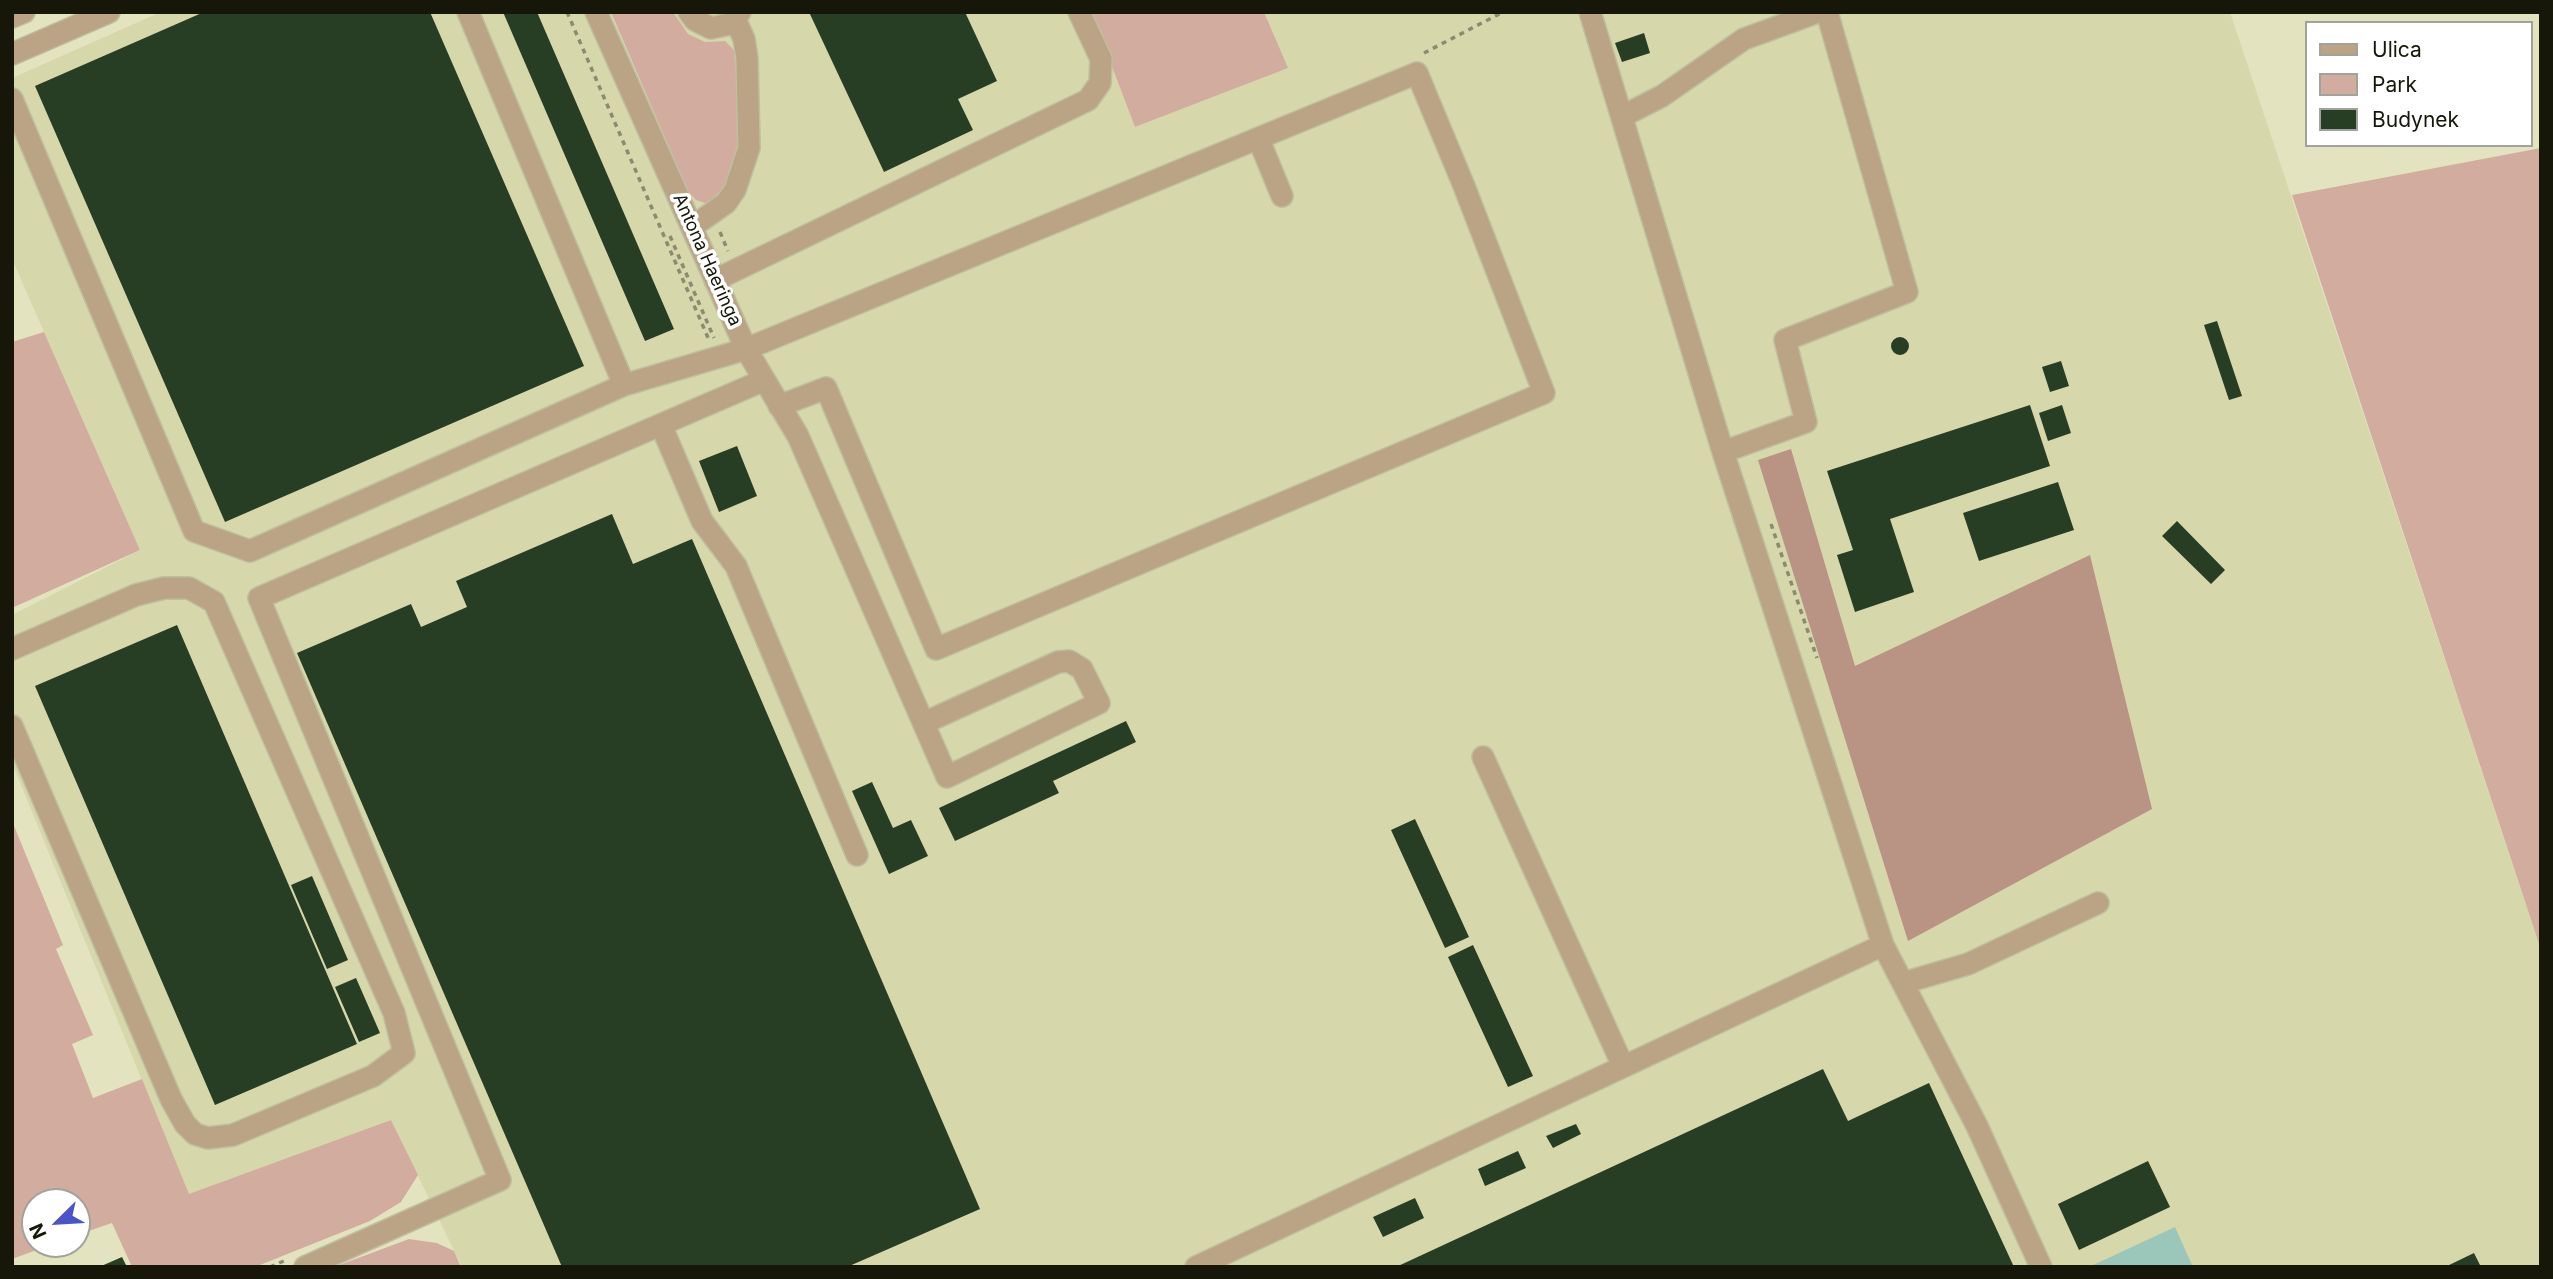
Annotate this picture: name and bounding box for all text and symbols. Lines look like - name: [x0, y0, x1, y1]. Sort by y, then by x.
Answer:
- legend: [2304, 21, 2532, 147]
- text: Ulica: [2372, 37, 2422, 62]
- text: Park: [2372, 72, 2417, 97]
- text: Budynek: [2372, 107, 2459, 132]
- street label: Antona Haeringa: [668, 190, 746, 330]
- north arrow: [21, 1188, 91, 1258]
- text: N: [25, 1220, 52, 1242]

